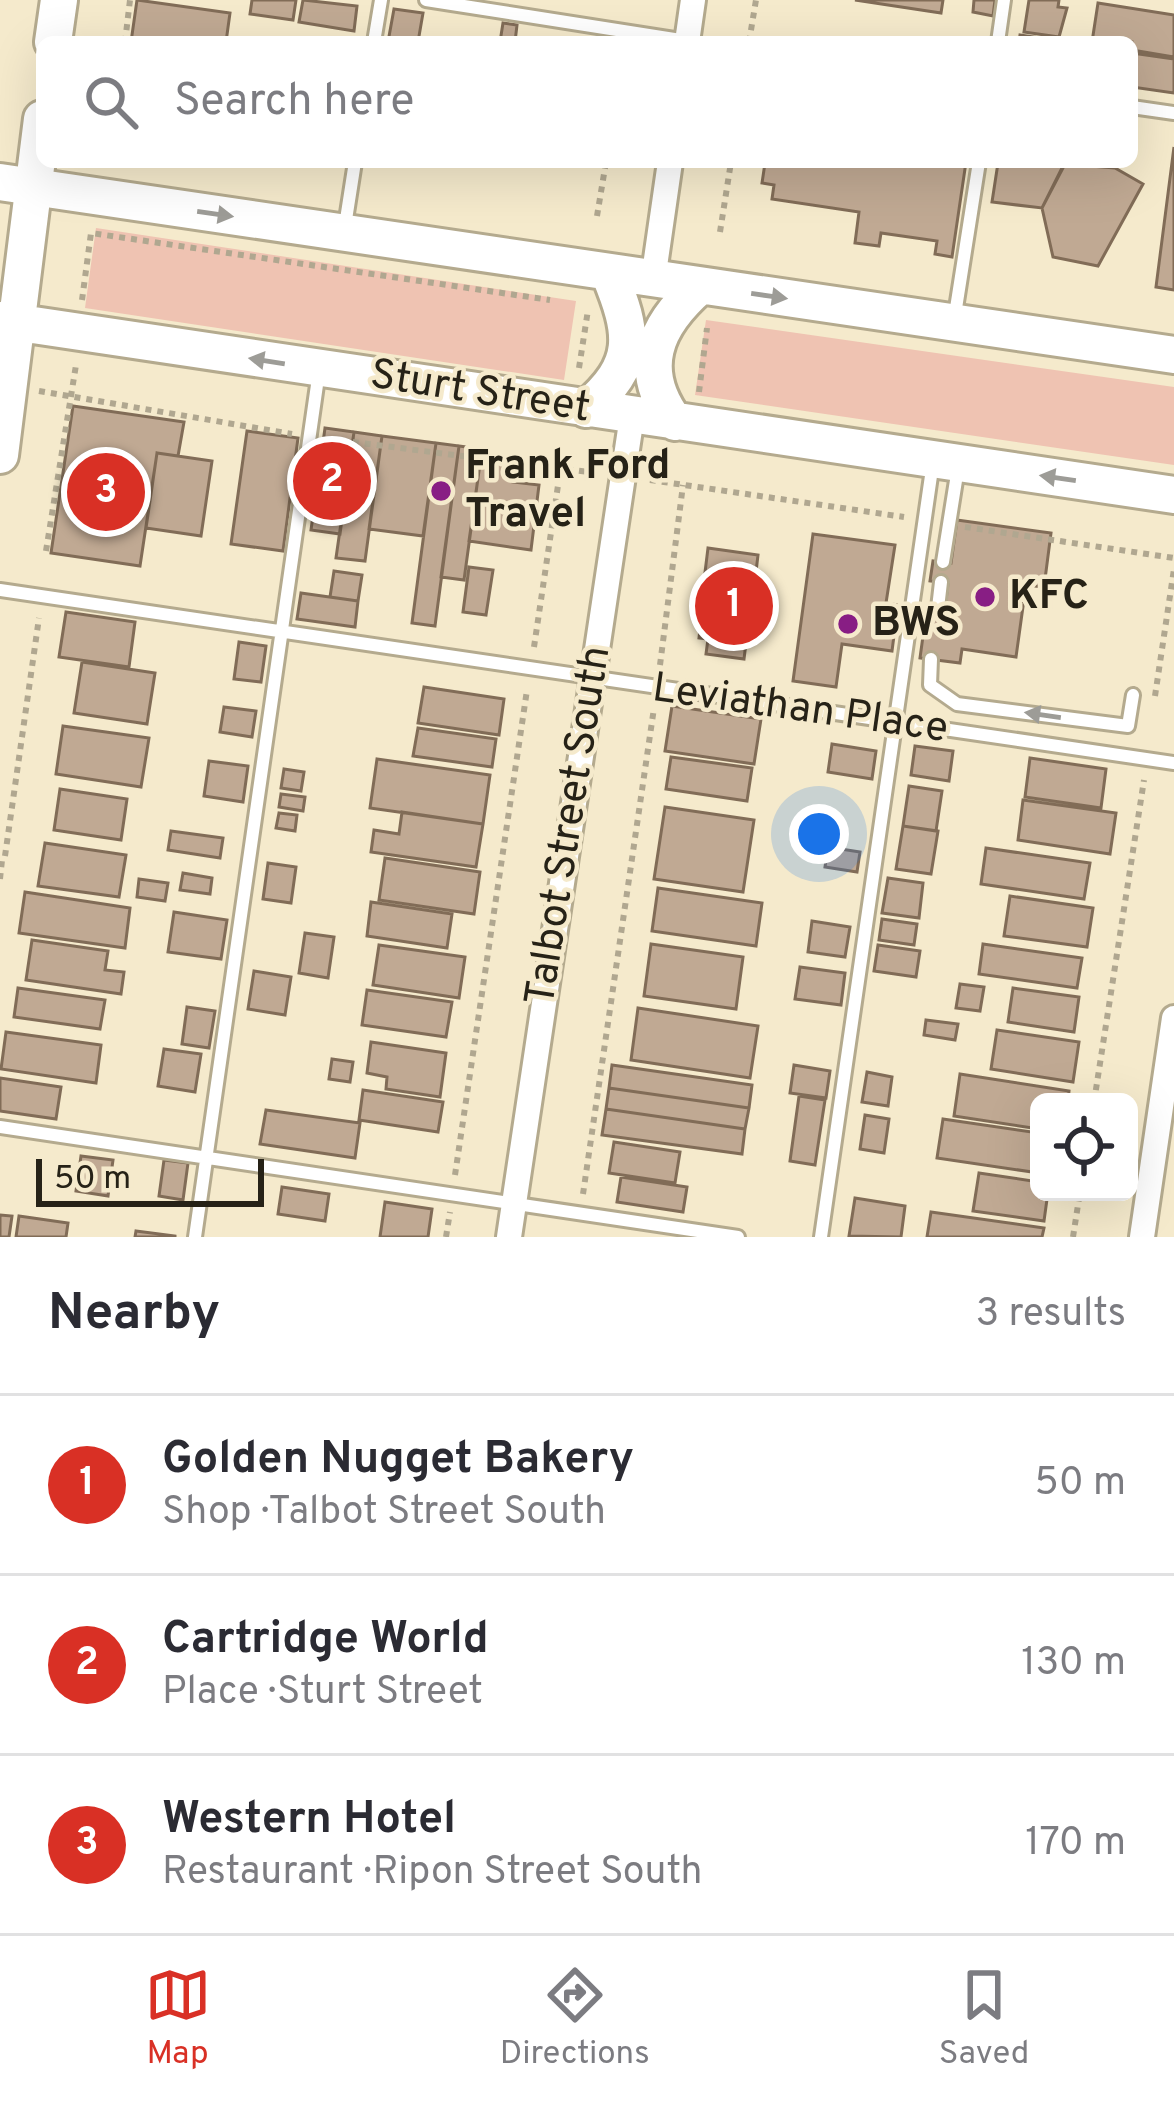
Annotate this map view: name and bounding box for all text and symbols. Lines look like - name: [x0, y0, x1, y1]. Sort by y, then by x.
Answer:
- search box: [36, 36, 1138, 168]
- icon: search: [78, 69, 144, 135]
- text: Search here: [174, 74, 414, 131]
- one-way arrow: [197, 205, 235, 224]
- one-way arrow: [751, 287, 788, 306]
- street label: Sturt Street: [366, 349, 594, 437]
- one-way arrow: [248, 351, 286, 370]
- pin: 2: [293, 436, 371, 526]
- place label: Frank Ford Travel: [465, 441, 670, 542]
- pin: 3: [67, 447, 145, 537]
- one-way arrow: [1039, 468, 1076, 487]
- marker: Frank Ford Travel: [428, 478, 454, 504]
- pin: 1: [695, 561, 773, 651]
- place label: KFC: [1009, 571, 1089, 624]
- marker: KFC: [972, 584, 998, 610]
- place label: BWS: [872, 598, 960, 651]
- marker: BWS: [835, 611, 861, 637]
- street label: Talbot Street South: [515, 642, 625, 1010]
- street label: Leviathan Place: [649, 663, 951, 757]
- one-way arrow: [1024, 705, 1062, 724]
- your location: [789, 804, 849, 864]
- map controls: [1030, 1093, 1138, 1201]
- button: locate: [1030, 1093, 1138, 1201]
- scale bar: [36, 1153, 264, 1206]
- text: 50 m: [54, 1159, 131, 1201]
- text: Nearby: [48, 1283, 220, 1348]
- text: 3 results: [976, 1291, 1126, 1340]
- text: Golden Nugget Bakery: [162, 1432, 634, 1489]
- text: 1: [79, 1460, 95, 1509]
- text: 50 m: [1035, 1460, 1126, 1509]
- text: Shop · Talbot Street South: [162, 1489, 606, 1538]
- text: Cartridge World: [162, 1612, 489, 1669]
- text: 2: [75, 1640, 99, 1689]
- text: 130 m: [1021, 1640, 1126, 1689]
- text: Place · Sturt Street: [162, 1669, 483, 1718]
- text: Western Hotel: [162, 1792, 456, 1849]
- text: 3: [75, 1820, 99, 1869]
- text: 170 m: [1025, 1820, 1126, 1869]
- text: Restaurant · Ripon Street South: [162, 1849, 702, 1898]
- tab: Map: [145, 1962, 211, 2076]
- tab: Directions: [500, 1962, 650, 2076]
- tab: Saved: [939, 1962, 1029, 2076]

